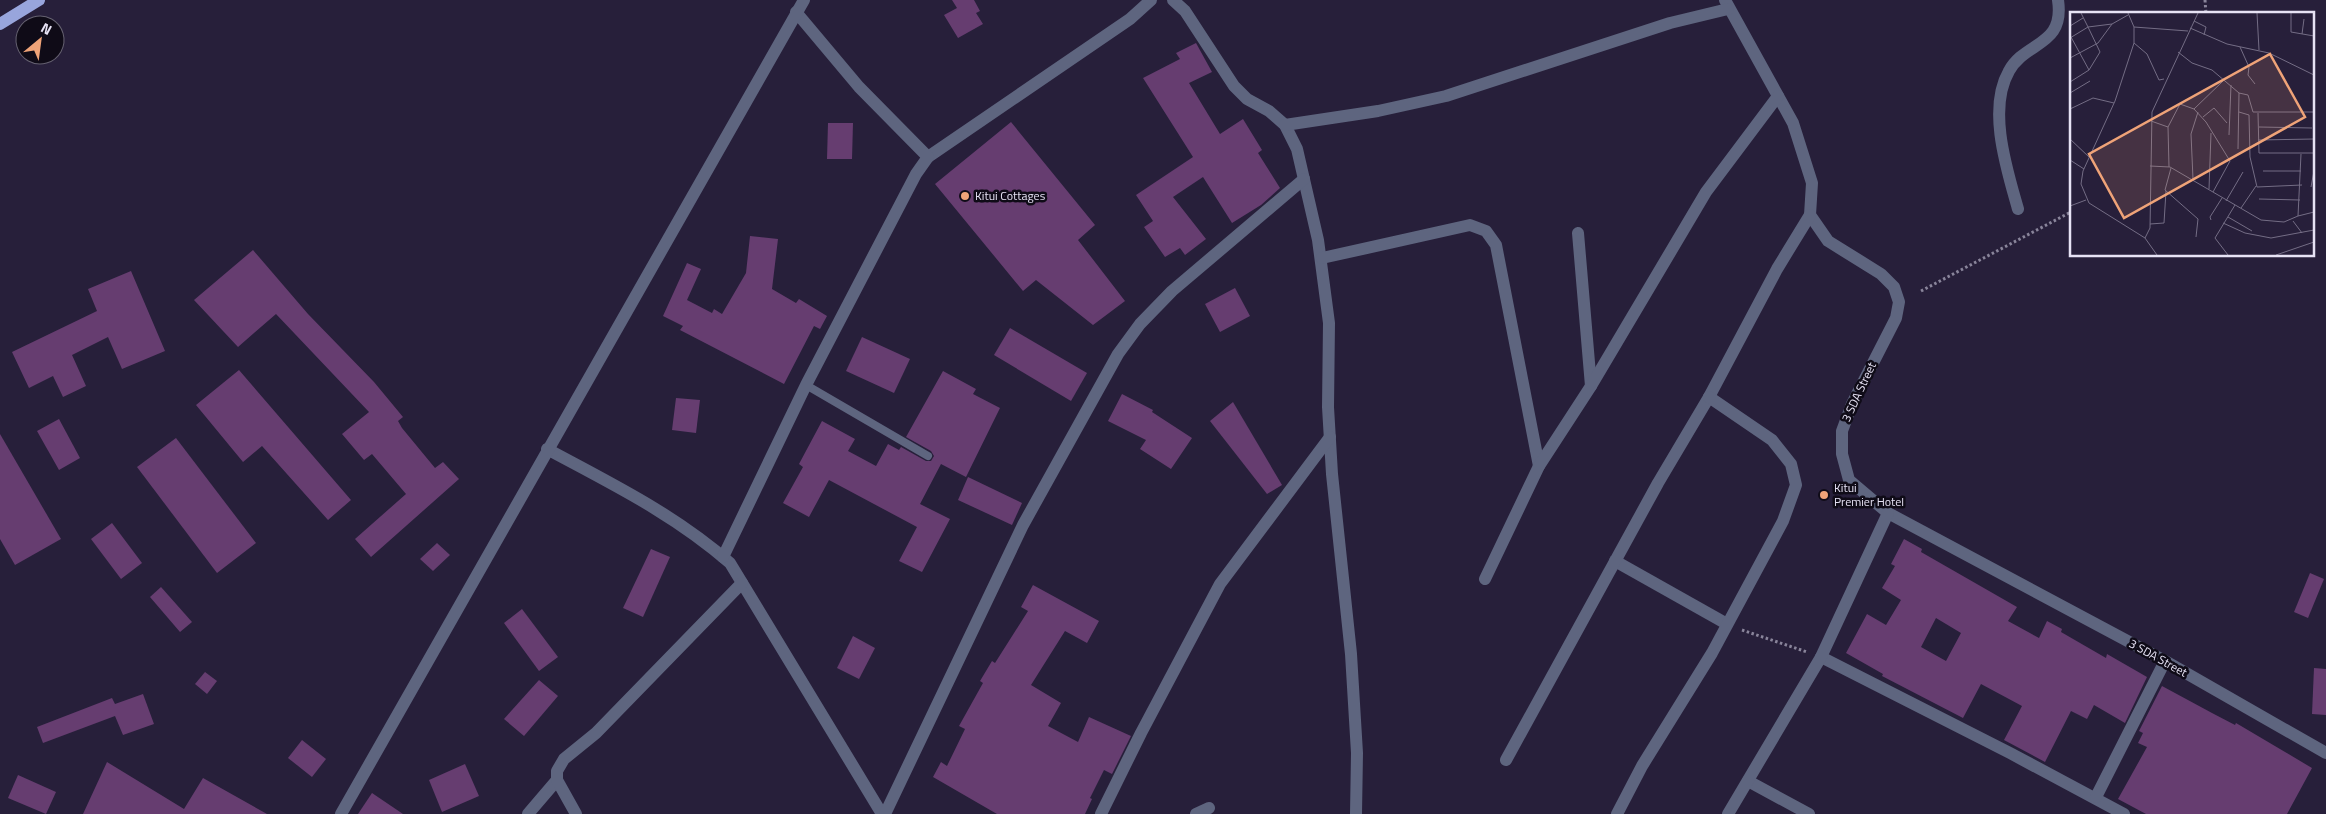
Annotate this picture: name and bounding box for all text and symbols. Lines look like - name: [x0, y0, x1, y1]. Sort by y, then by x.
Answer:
- inset map: [2070, 12, 2314, 256]
- north arrow: [15, 15, 65, 65]
- text: N: [37, 17, 56, 40]
- place label: Kitui Cottages: [975, 186, 1046, 205]
- marker: Kitui Cottages: [959, 190, 971, 202]
- street label: 3 SDA Street: [1836, 358, 1881, 425]
- place label: Kitui Premier Hotel: [1834, 478, 1904, 511]
- marker: Kitui Premier Hotel: [1818, 489, 1830, 501]
- street label: 3 SDA Street: [2126, 634, 2192, 682]

